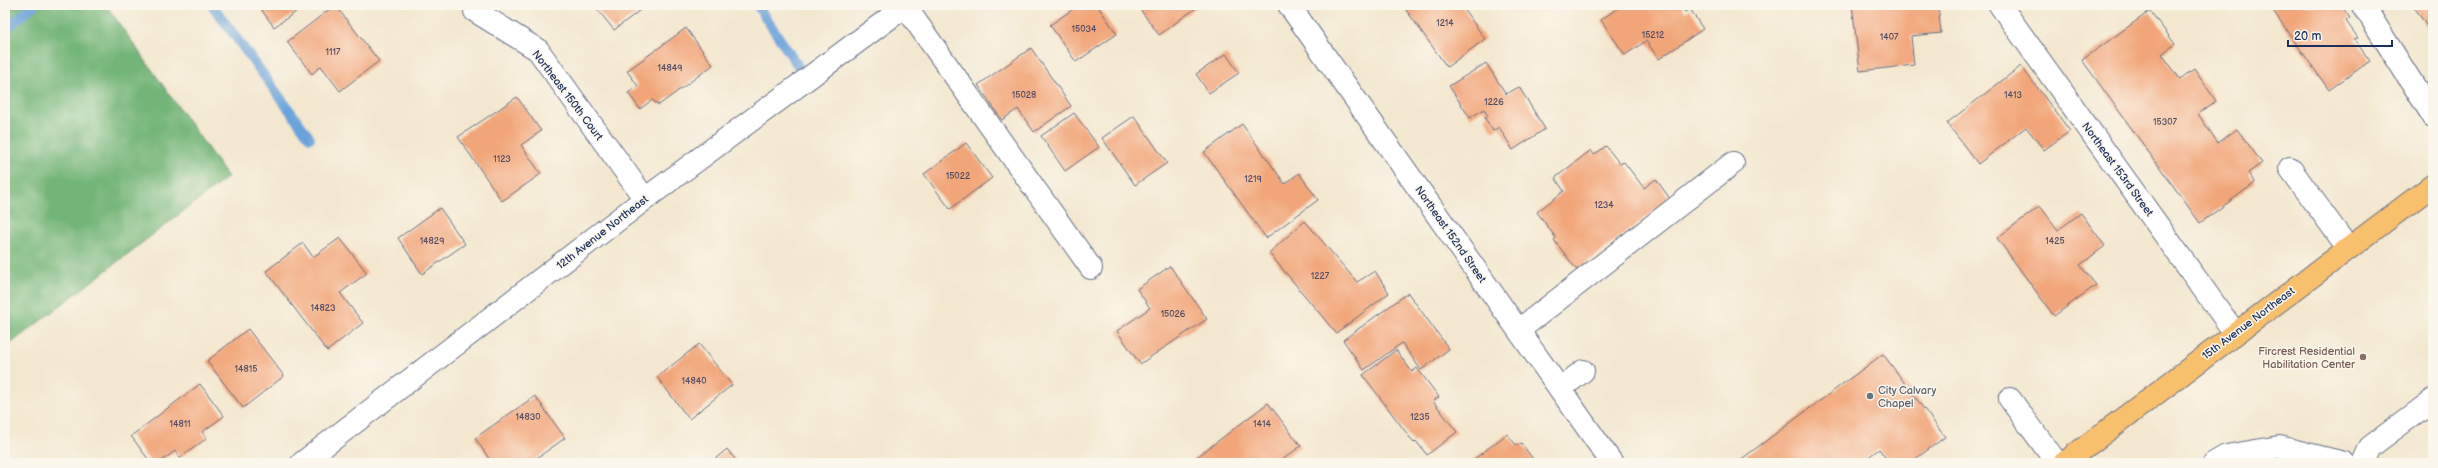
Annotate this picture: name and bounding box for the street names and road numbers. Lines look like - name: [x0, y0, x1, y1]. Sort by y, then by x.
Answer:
- street label: Northeast 150th Court: [529, 48, 606, 143]
- street label: Northeast 153rd Street: [2079, 120, 2156, 219]
- street label: Northeast 152nd Street: [1412, 183, 1489, 286]
- street label: 12th Avenue Northeast: [554, 192, 651, 272]
- street label: 15th Avenue Northeast: [2199, 284, 2298, 362]

